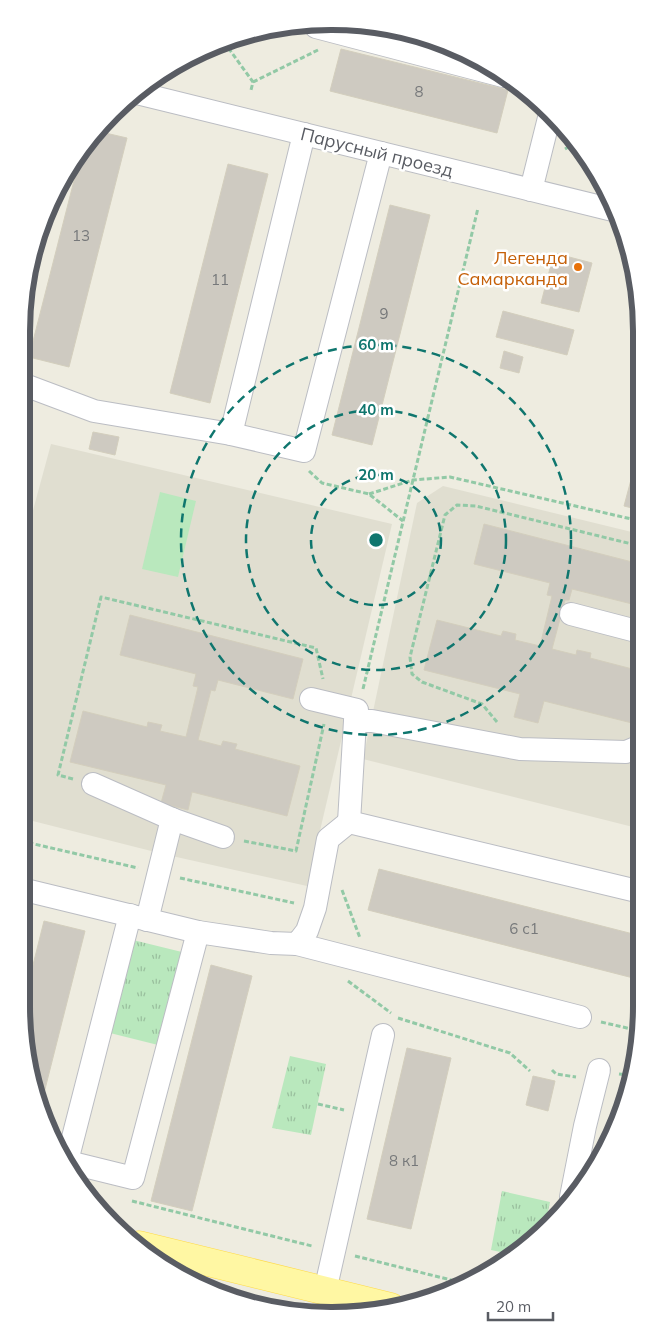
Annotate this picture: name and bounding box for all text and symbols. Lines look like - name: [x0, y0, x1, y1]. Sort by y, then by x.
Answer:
- house number: 8: [414, 82, 424, 101]
- street label: Парусный проезд: [298, 122, 456, 182]
- house number: 13: [72, 226, 90, 245]
- place label: Легенда Самарканда: [457, 246, 568, 290]
- marker: Легенда Самарканда: [572, 261, 584, 273]
- house number: 11: [211, 270, 229, 289]
- house number: 9: [379, 304, 389, 323]
- text: 60 m: [358, 335, 394, 354]
- text: 40 m: [358, 400, 394, 419]
- text: 20 m: [358, 465, 394, 484]
- centre of rings: [367, 531, 385, 549]
- house number: 6 с1: [509, 919, 539, 938]
- house number: 8 к1: [389, 1151, 419, 1170]
- scale bar: [488, 1290, 553, 1322]
- text: 20 m: [496, 1297, 531, 1316]

